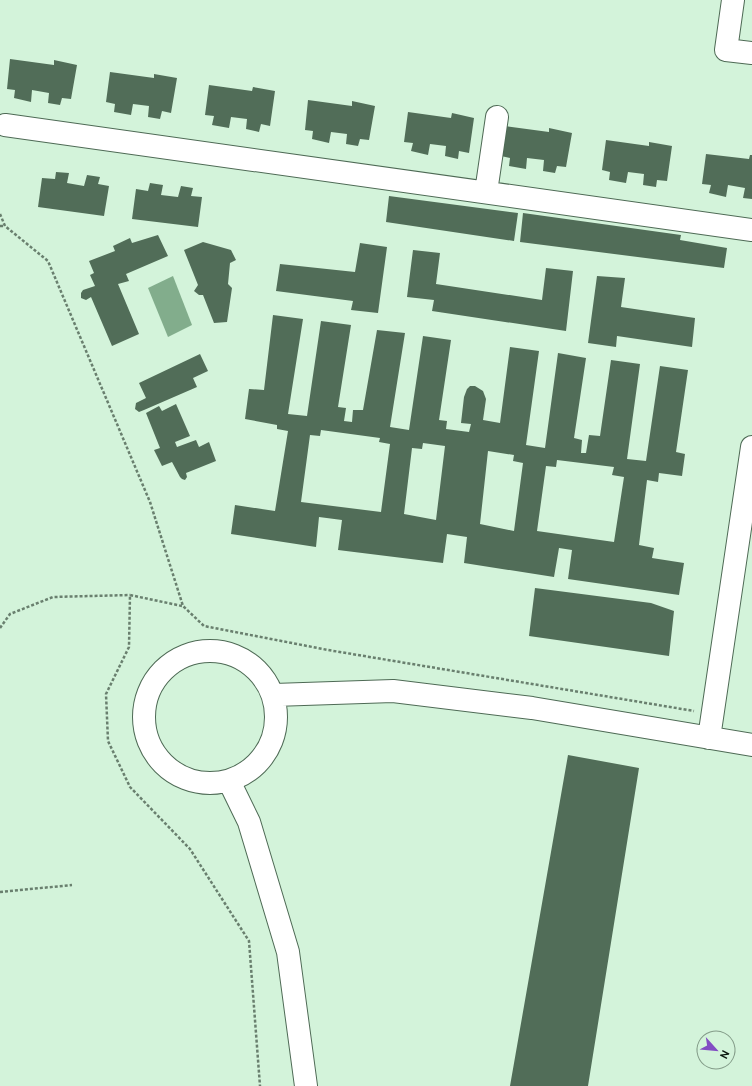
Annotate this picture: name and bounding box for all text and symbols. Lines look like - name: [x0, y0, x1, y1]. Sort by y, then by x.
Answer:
- north arrow: [696, 1030, 736, 1070]
- text: N: [717, 1048, 733, 1061]

